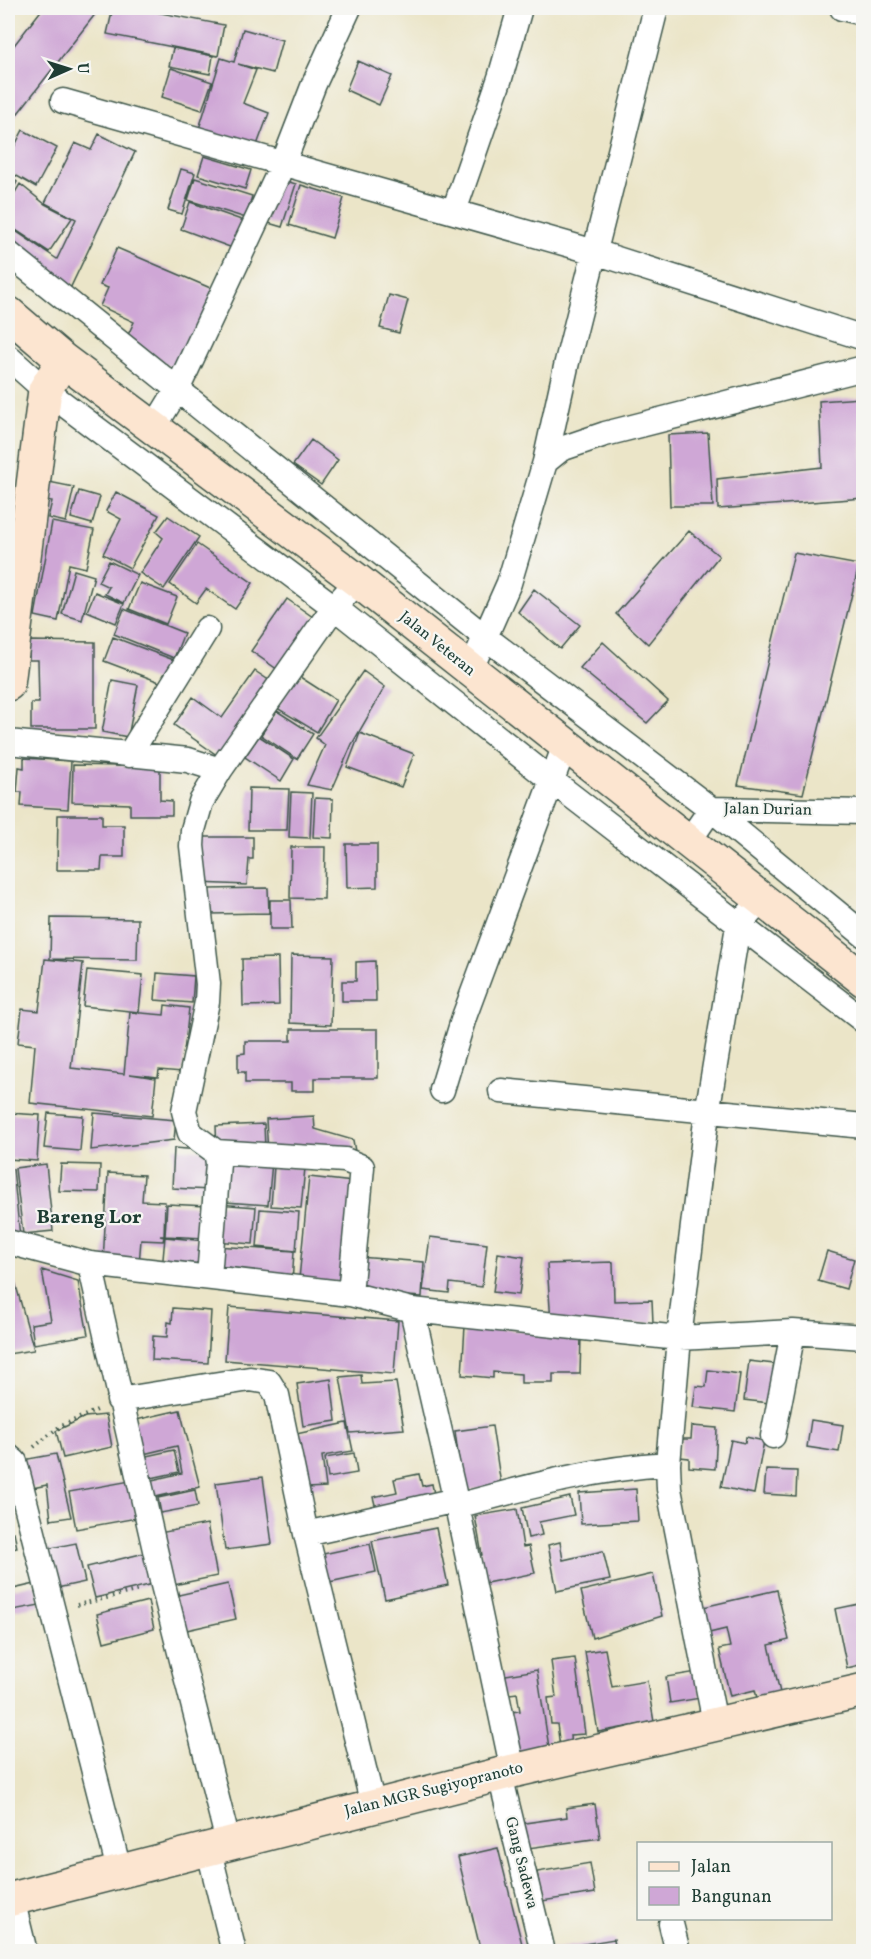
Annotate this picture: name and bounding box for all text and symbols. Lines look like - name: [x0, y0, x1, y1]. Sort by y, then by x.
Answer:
- north arrow: [39, 39, 99, 99]
- text: U: [71, 62, 93, 74]
- street label: Jalan Veteran: [394, 606, 480, 682]
- street label: Jalan Durian: [724, 798, 812, 822]
- district label: Bareng Lor: [36, 1204, 142, 1232]
- street label: Jalan MGR Sugiyopranoto: [342, 1757, 526, 1823]
- street label: Gang Sadewa: [499, 1815, 543, 1911]
- legend: [637, 1842, 832, 1920]
- text: Jalan: [691, 1855, 731, 1880]
- text: Bangunan: [691, 1885, 772, 1910]

